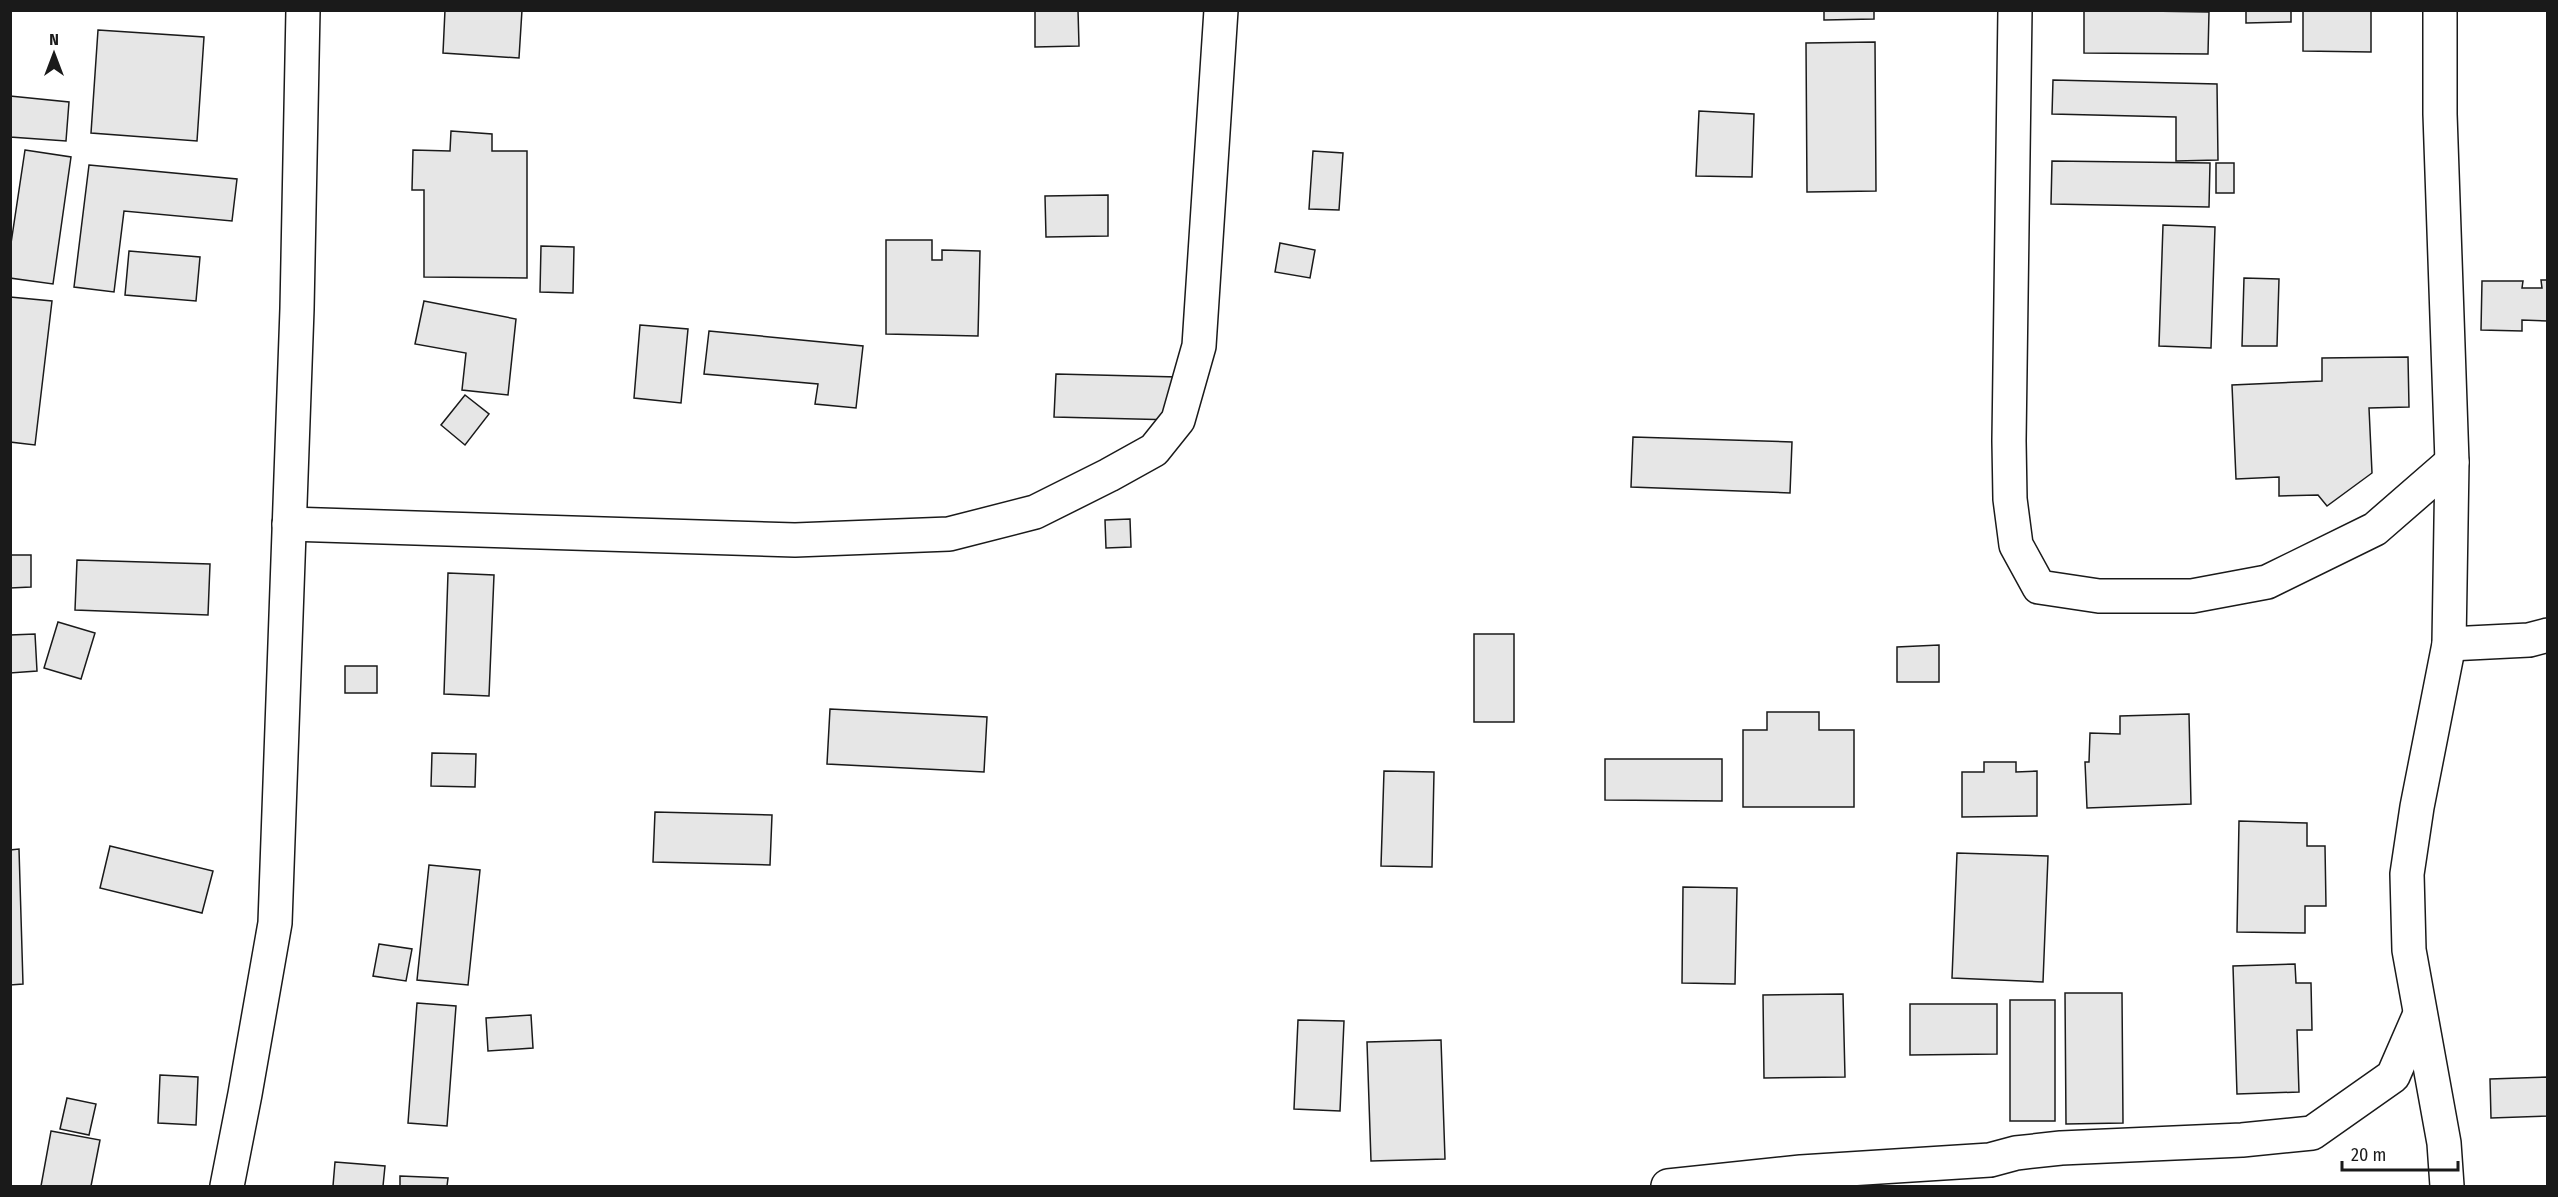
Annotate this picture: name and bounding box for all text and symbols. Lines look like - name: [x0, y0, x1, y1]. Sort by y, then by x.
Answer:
- north arrow: [24, 24, 84, 84]
- text: N: [49, 30, 59, 49]
- scale bar: [2342, 1134, 2458, 1172]
- text: 20 m: [2351, 1144, 2386, 1166]

